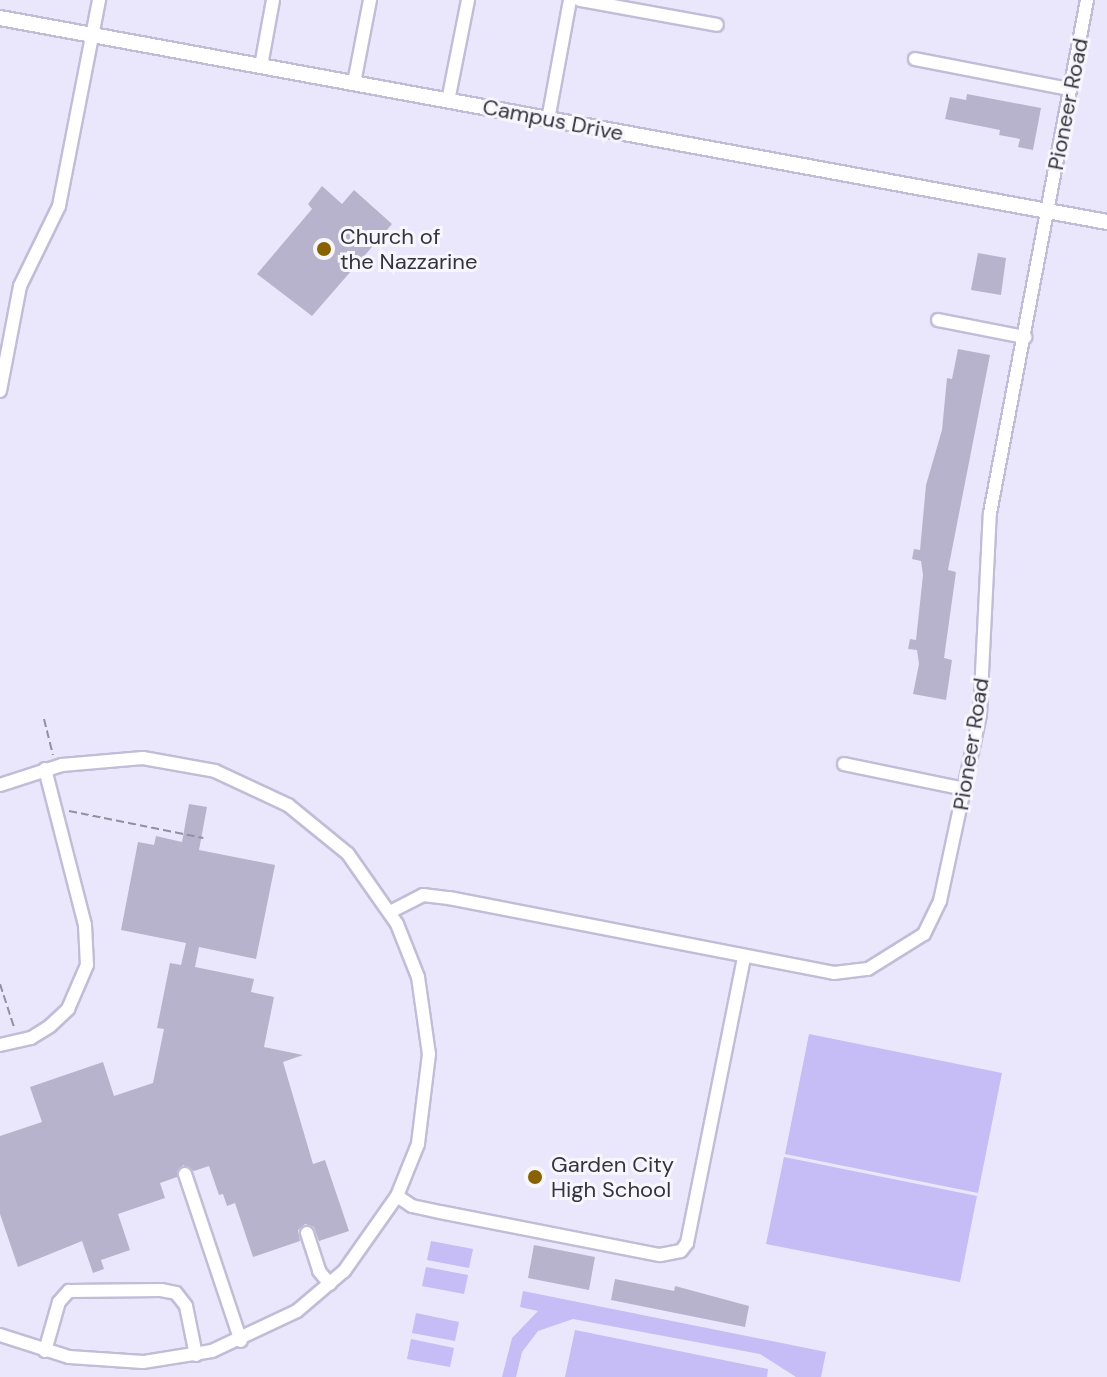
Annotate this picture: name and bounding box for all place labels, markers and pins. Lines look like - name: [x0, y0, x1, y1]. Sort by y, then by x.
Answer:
- place label: Church of the Nazzarine: [340, 223, 477, 274]
- marker: Church of the Nazzarine: [315, 240, 333, 258]
- place label: Garden City High School: [551, 1151, 674, 1202]
- marker: Garden City High School: [526, 1168, 544, 1186]

